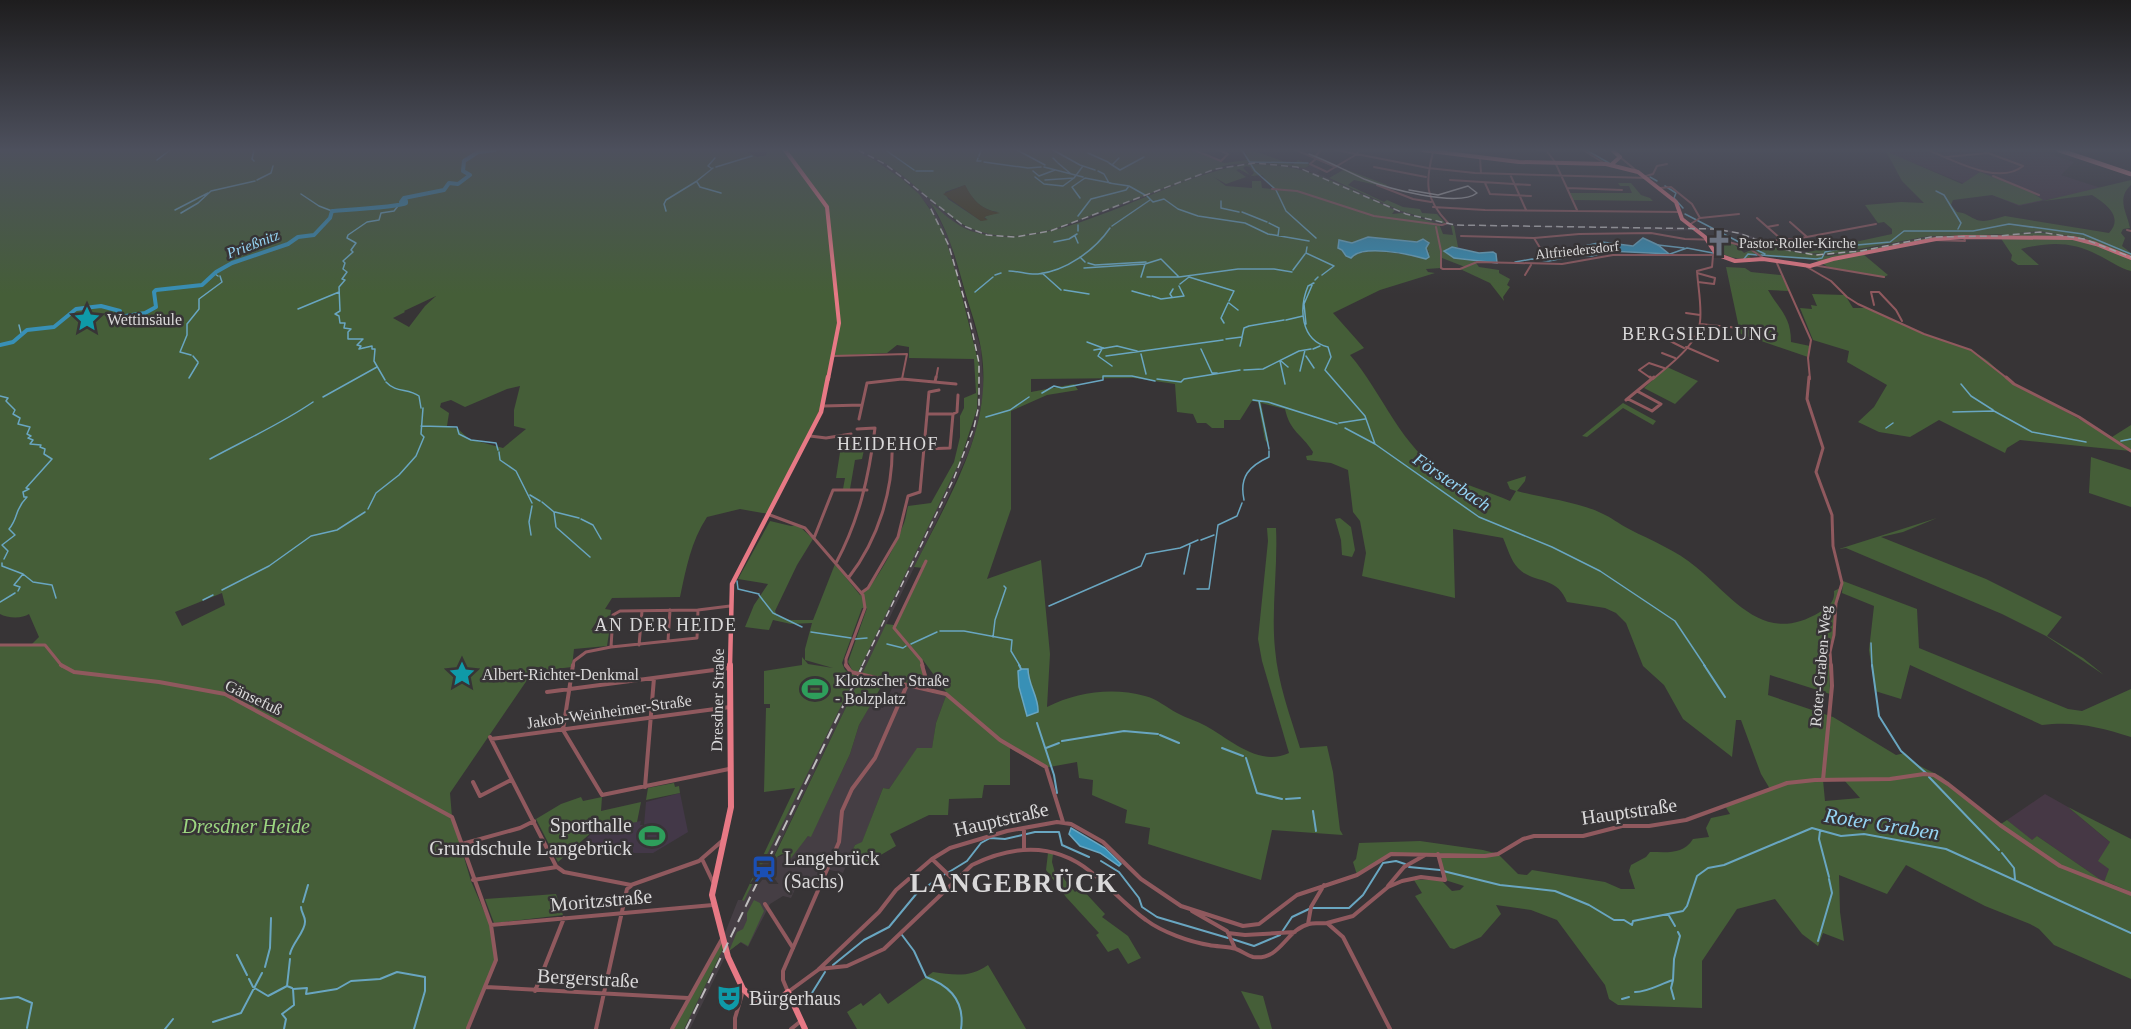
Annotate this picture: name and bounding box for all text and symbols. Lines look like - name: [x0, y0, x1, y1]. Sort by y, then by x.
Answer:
- water label: Prießnitz: [224, 227, 282, 262]
- church icon: Pastor-Roller-Kirche: [1704, 228, 1734, 258]
- place label: Pastor-Roller-Kirche: [1739, 236, 1856, 251]
- street label: Altfriedersdorf: [1535, 239, 1620, 262]
- place icon: Wettinsäule: [72, 304, 102, 334]
- place label: Wettinsäule: [107, 311, 182, 328]
- district label: BERGSIEDLUNG: [1622, 324, 1778, 344]
- district label: HEIDEHOF: [837, 434, 939, 454]
- water label: Försterbach: [1409, 448, 1494, 515]
- street label: Roter-Graben-Weg: [1807, 605, 1835, 728]
- district label: AN DER HEIDE: [595, 615, 737, 635]
- street label: Dresdner Straße: [708, 648, 727, 752]
- place icon: Albert-Richter-Denkmal: [447, 659, 477, 689]
- place label: Albert-Richter-Denkmal: [482, 666, 640, 683]
- place label: Klotzscher Straße - Bolzplatz: [835, 672, 949, 708]
- sports icon: Klotzscher Straße - Bolzplatz: [800, 674, 830, 704]
- street label: Gänsefuß: [223, 676, 285, 719]
- street label: Jakob-Weinheimer-Straße: [526, 692, 693, 731]
- street label: Hauptstraße: [1580, 793, 1679, 830]
- street label: Hauptstraße: [951, 797, 1051, 842]
- water label: Roter Graben: [1822, 803, 1941, 845]
- place label: Sporthalle Grundschule Langebrück: [429, 814, 632, 860]
- park label: Dresdner Heide: [181, 815, 310, 837]
- sports icon: Sporthalle Grundschule Langebrück: [637, 821, 667, 851]
- place label: Langebrück (Sachs): [784, 847, 880, 893]
- station icon: Langebrück (Sachs): [749, 854, 779, 884]
- district label: LANGEBRÜCK: [910, 868, 1118, 898]
- street label: Moritzstraße: [549, 885, 653, 915]
- street label: Bergerstraße: [537, 964, 640, 993]
- theatre icon: Bürgerhaus: [714, 983, 744, 1013]
- place label: Bürgerhaus: [749, 987, 841, 1010]

